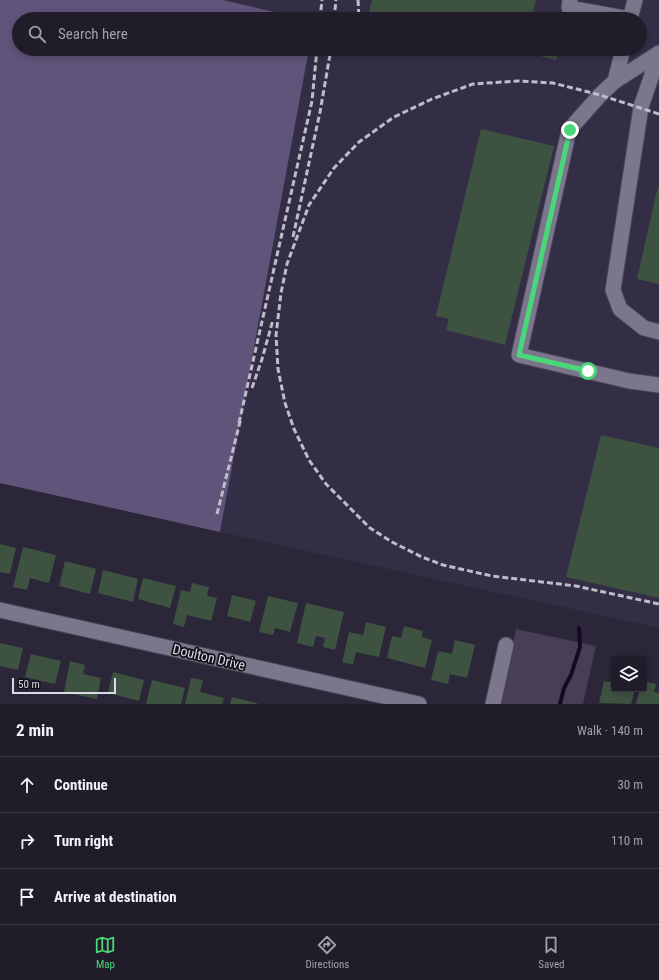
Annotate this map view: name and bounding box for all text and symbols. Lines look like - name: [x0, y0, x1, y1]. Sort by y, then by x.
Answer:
- search box: [12, 12, 647, 56]
- icon: search: [26, 23, 48, 45]
- text: Search here: [58, 25, 128, 43]
- route end: [561, 121, 579, 139]
- route start: [579, 362, 597, 380]
- street label: Doulton Drive: [171, 641, 247, 673]
- map controls: [611, 656, 647, 692]
- button: layers: [611, 656, 647, 692]
- scale bar: [12, 676, 116, 695]
- text: 50 m: [18, 678, 40, 691]
- text: 2 min: [16, 720, 54, 740]
- text: Walk · 140 m: [577, 723, 643, 738]
- icon: ahead: [16, 774, 38, 796]
- text: Continue: [54, 776, 108, 794]
- text: 30 m: [617, 777, 643, 792]
- icon: right: [16, 830, 38, 852]
- text: Turn right: [54, 832, 113, 850]
- text: 110 m: [611, 833, 643, 848]
- icon: arrive: [16, 886, 38, 908]
- text: Arrive at destination: [54, 888, 177, 906]
- tab: Map: [94, 934, 116, 971]
- tab: Directions: [305, 934, 349, 971]
- tab: Saved: [538, 934, 565, 971]

